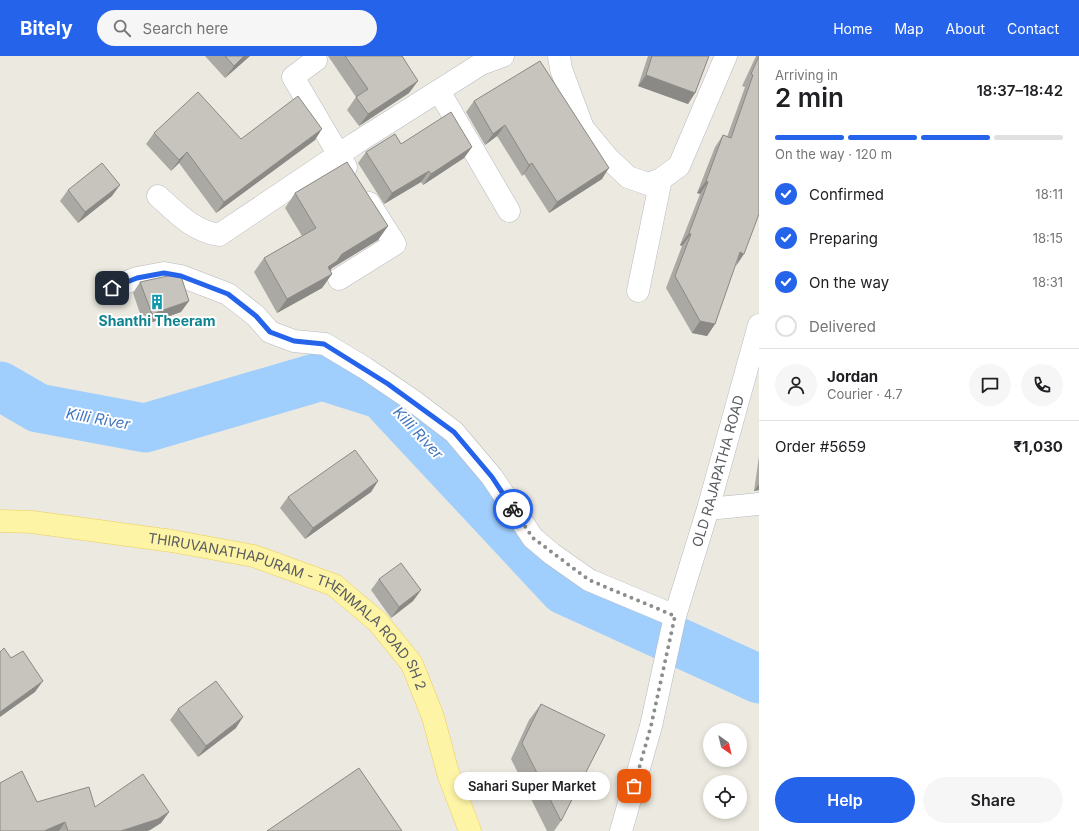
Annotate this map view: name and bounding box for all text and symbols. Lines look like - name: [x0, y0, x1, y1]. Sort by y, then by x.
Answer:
- search box: [97, 10, 377, 46]
- text: Bitely: [20, 17, 73, 40]
- icon: search: [111, 17, 133, 39]
- text: Search here: [143, 19, 228, 38]
- text: Home: [833, 20, 872, 37]
- text: Map: [894, 20, 924, 37]
- text: About: [946, 20, 985, 37]
- text: Contact: [1007, 20, 1059, 37]
- text: Arriving in: [775, 67, 838, 83]
- text: 18:37–18:42: [977, 81, 1063, 100]
- text: 2 min: [775, 82, 844, 113]
- text: On the way · 120 m: [775, 146, 892, 162]
- icon: check: [775, 183, 797, 205]
- text: Confirmed: [809, 185, 884, 204]
- text: 18:11: [1035, 186, 1063, 202]
- icon: check: [775, 227, 797, 249]
- text: Preparing: [809, 229, 878, 248]
- text: 18:15: [1033, 230, 1063, 246]
- pin: [95, 271, 129, 305]
- icon: check: [775, 271, 797, 293]
- text: On the way: [809, 273, 889, 292]
- text: 18:31: [1033, 274, 1063, 290]
- icon: home: [101, 277, 123, 299]
- building icon: Shanthi Theeram: [148, 293, 166, 311]
- place label: Shanthi Theeram: [99, 312, 215, 329]
- text: Delivered: [809, 317, 876, 336]
- button: person: [775, 364, 817, 406]
- button: chat: [969, 364, 1011, 406]
- button: phone: [1021, 364, 1063, 406]
- text: Jordan: [827, 367, 878, 386]
- text: Courier · 4.7: [827, 386, 903, 402]
- street label: OLD RAJAPATHA ROAD: [688, 393, 747, 549]
- water label: Killi River: [389, 402, 448, 463]
- water label: Killi River: [65, 404, 132, 434]
- text: Order #5659: [775, 437, 866, 456]
- text: ₹1,030: [1013, 437, 1063, 456]
- courier: [493, 489, 533, 529]
- icon: bike: [502, 498, 524, 520]
- street label: THIRUVANATHAPURAM - THENMALA ROAD SH 2: [147, 529, 430, 692]
- north arrow: [703, 723, 747, 767]
- map controls: [703, 723, 747, 819]
- pin: [617, 769, 651, 803]
- callout: Sahari Super Market: [454, 772, 610, 800]
- icon: bag: [623, 775, 645, 797]
- button: locate: [703, 775, 747, 819]
- button: Help: [775, 777, 915, 823]
- button: Share: [923, 777, 1063, 823]
- text: Sahari Super Market: [468, 778, 596, 794]

